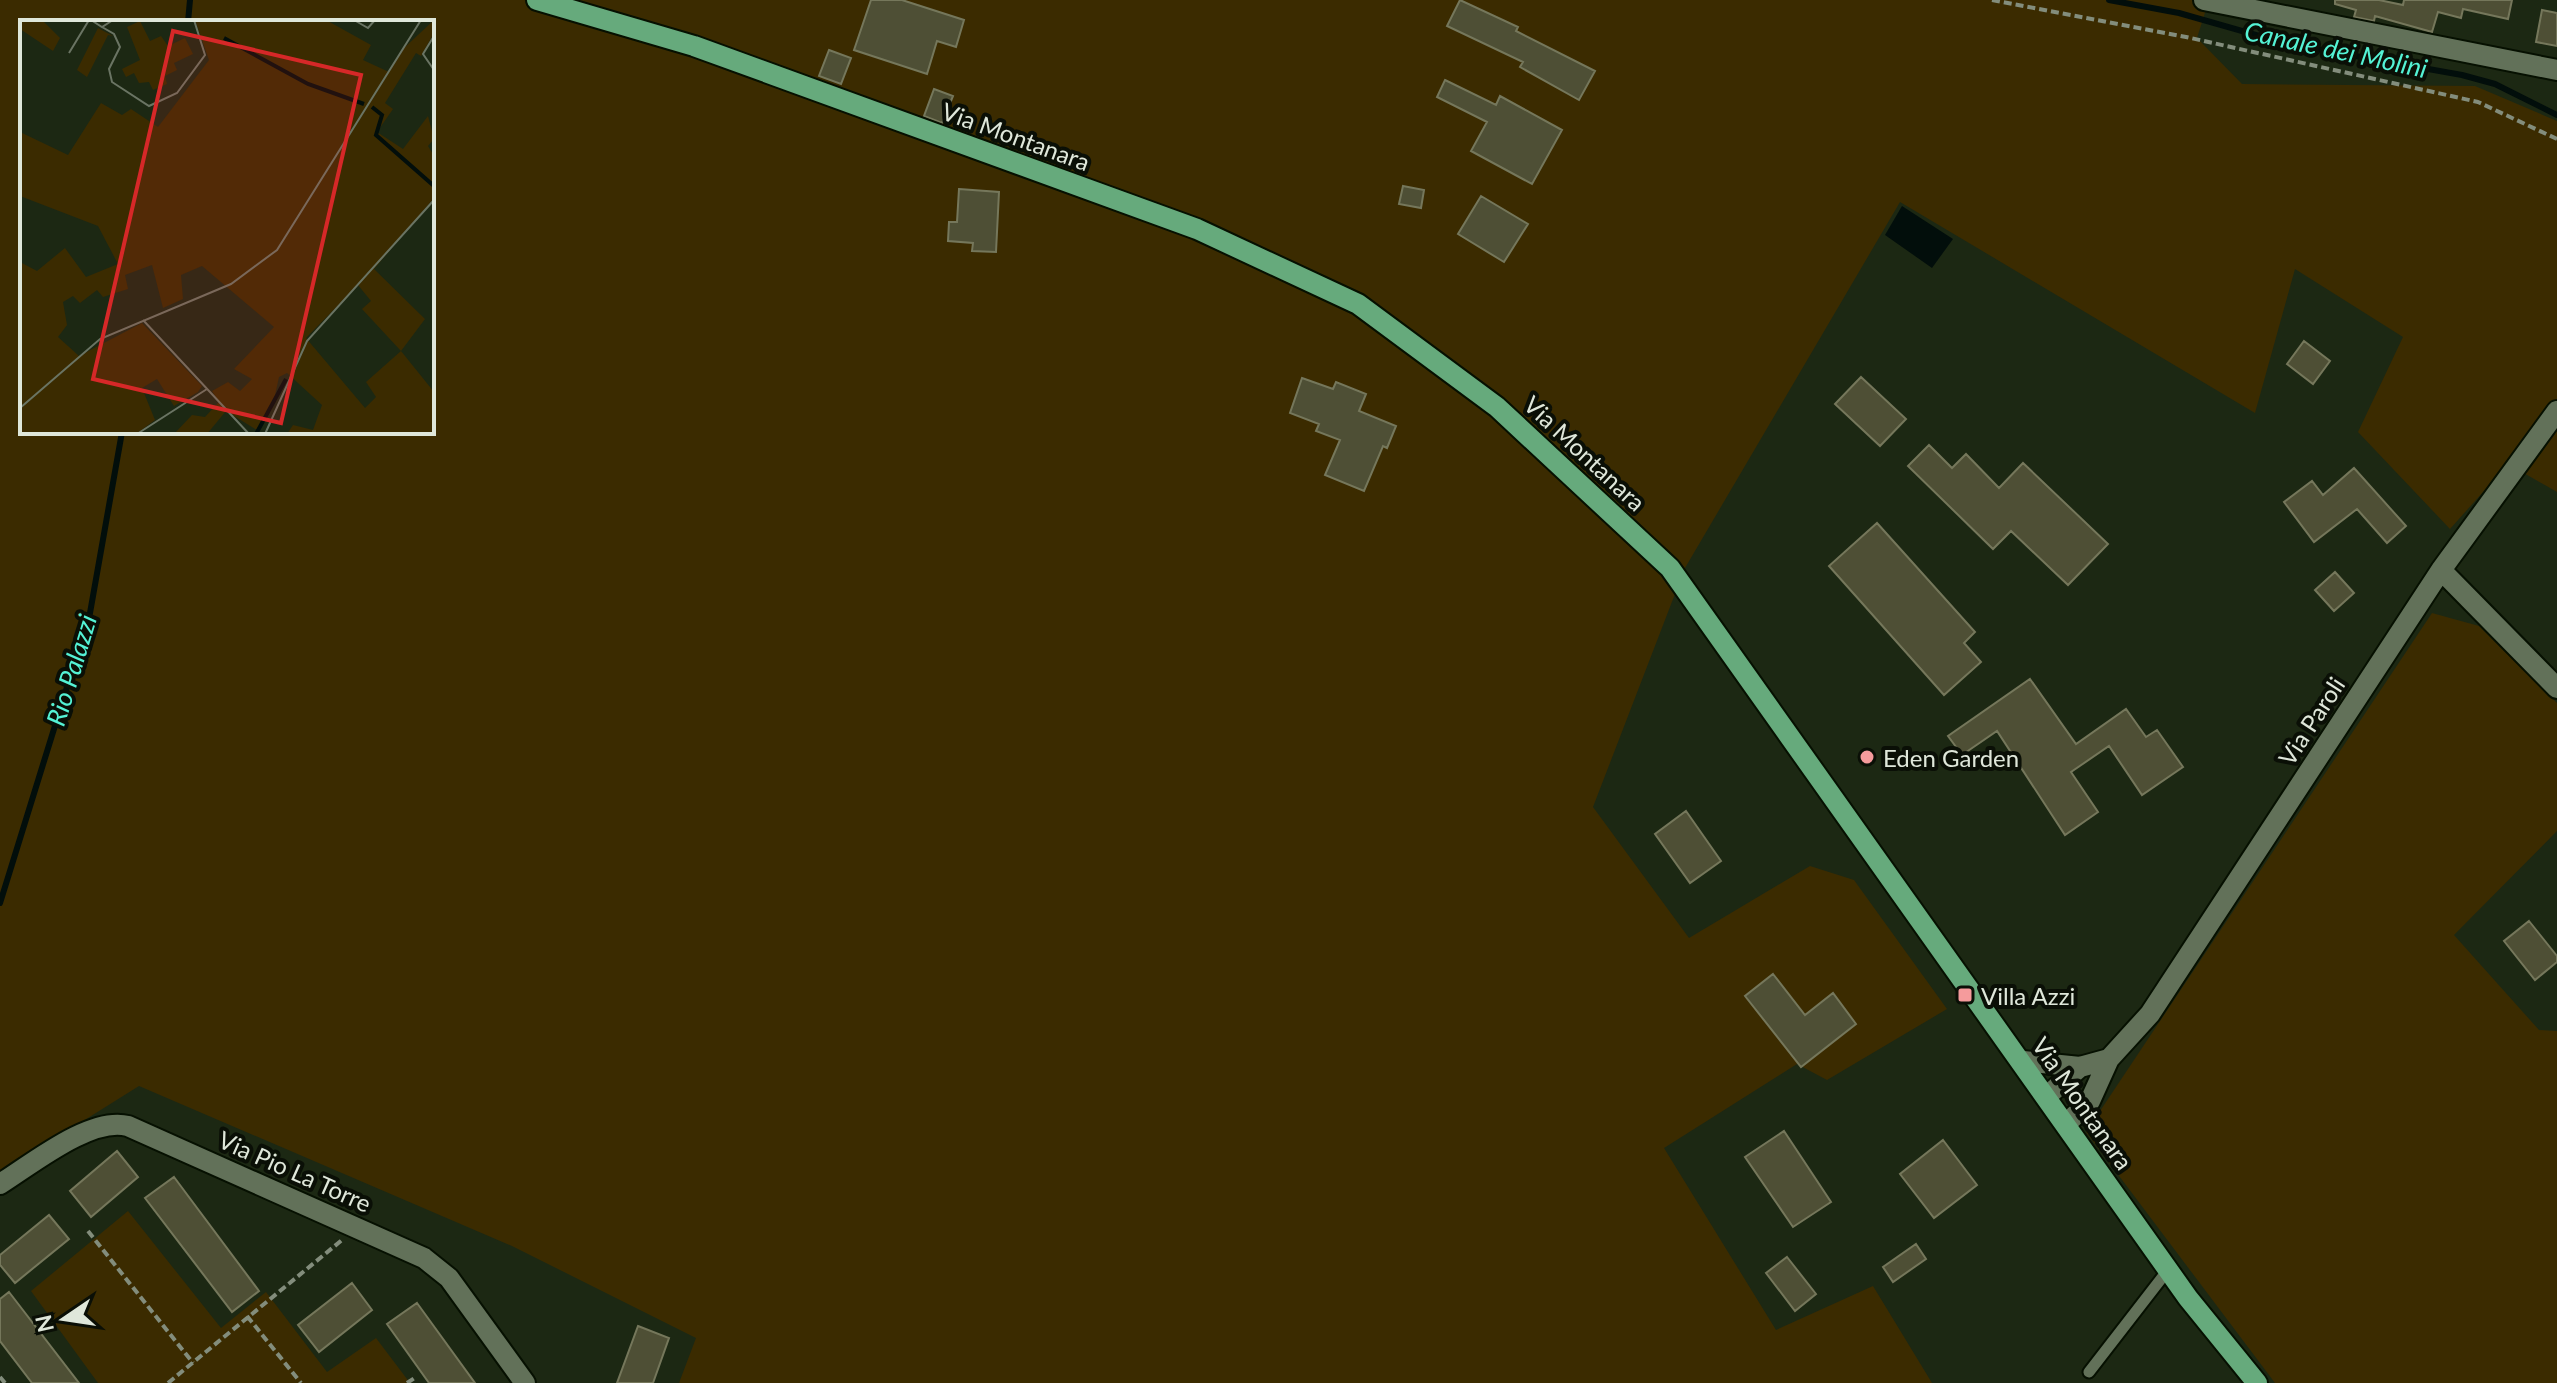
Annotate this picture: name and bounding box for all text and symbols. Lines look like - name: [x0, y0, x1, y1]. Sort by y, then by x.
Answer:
- water label: Canale dei Molini: [2242, 14, 2430, 84]
- inset map: [20, 20, 434, 434]
- street label: Via Montanara: [938, 96, 1094, 176]
- street label: Via Montanara: [1518, 389, 1652, 517]
- water label: Rio Palazzi: [39, 611, 103, 729]
- street label: Via Paroli: [2272, 671, 2350, 771]
- place label: Eden Garden: [1883, 743, 2019, 772]
- marker: Eden Garden: [1858, 748, 1876, 766]
- place label: Villa Azzi: [1981, 981, 2075, 1010]
- marker: Villa Azzi: [1956, 986, 1974, 1004]
- street label: Via Montanara: [2027, 1031, 2139, 1175]
- street label: Via Pio La Torre: [214, 1124, 376, 1218]
- north arrow: [24, 1279, 104, 1359]
- text: N: [29, 1312, 59, 1335]

